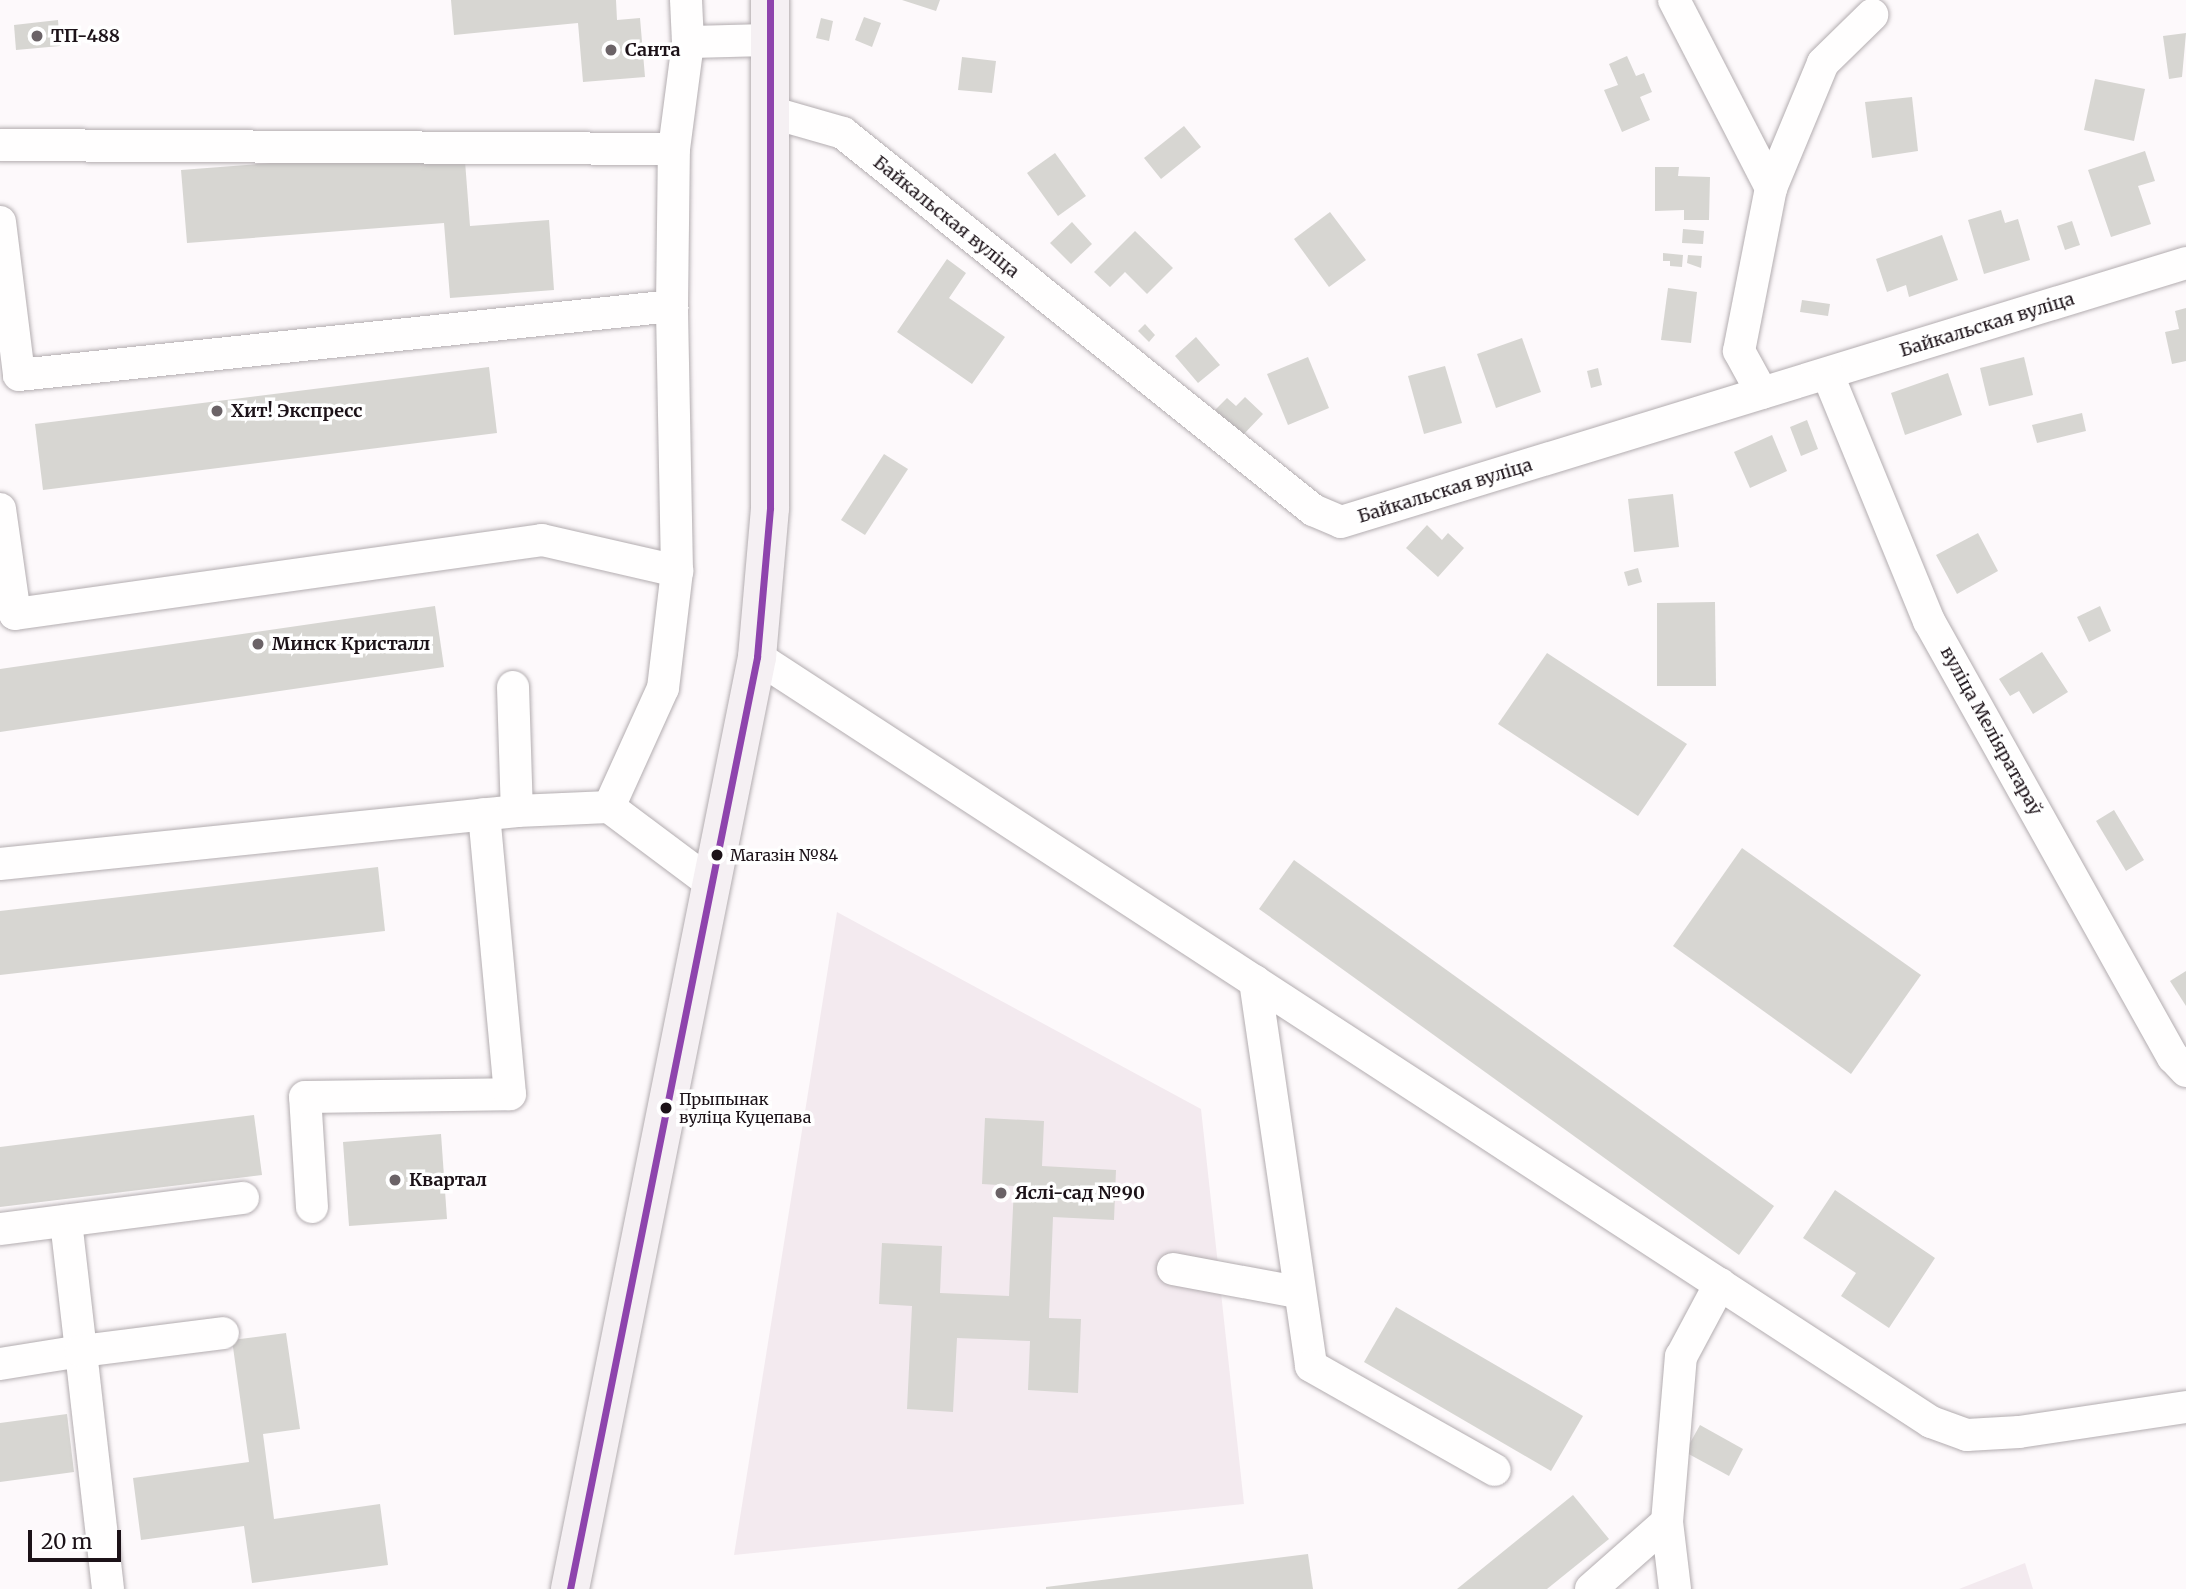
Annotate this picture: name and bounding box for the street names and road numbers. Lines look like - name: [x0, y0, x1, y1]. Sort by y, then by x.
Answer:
- street label: Байкальская вуліца: [869, 152, 1023, 282]
- street label: Байкальская вуліца: [1897, 288, 2077, 362]
- street label: Байкальская вуліца: [1355, 454, 1535, 528]
- street label: вуліца Меліяратараў: [1936, 643, 2046, 819]

